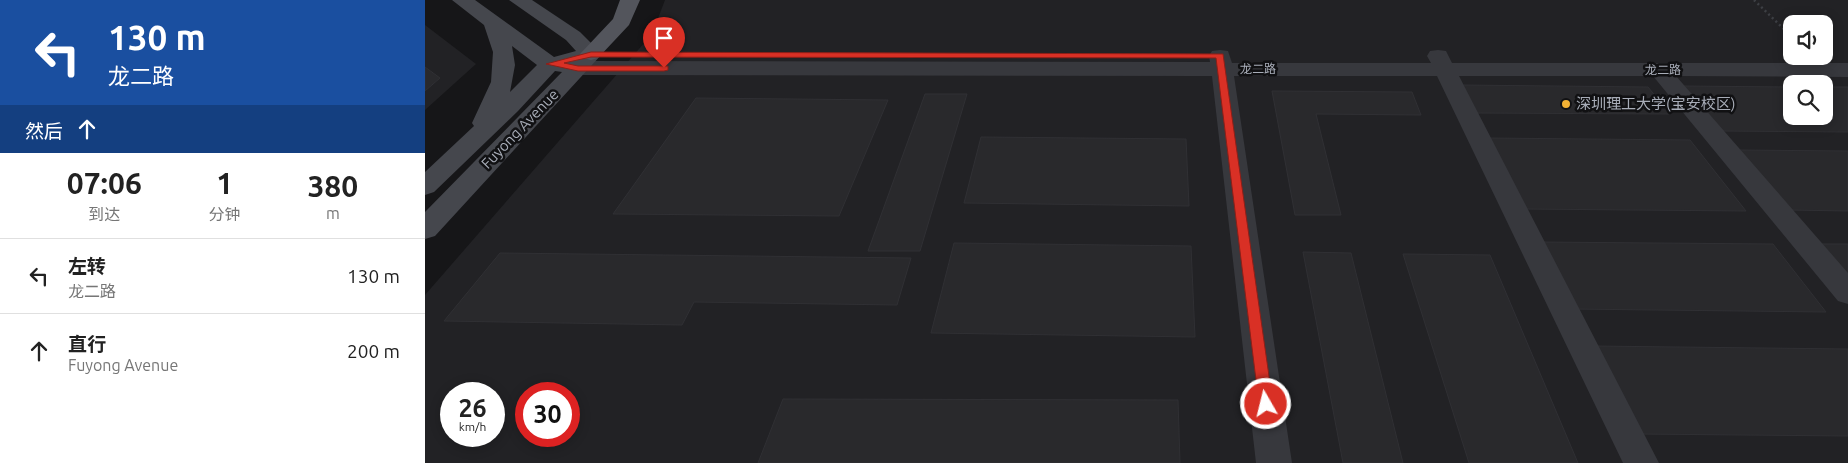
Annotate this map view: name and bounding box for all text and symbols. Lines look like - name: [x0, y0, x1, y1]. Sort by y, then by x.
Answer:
- map controls: [1783, 15, 1833, 125]
- button: sound: [1783, 15, 1833, 65]
- text: 130 m: [108, 17, 206, 57]
- pin: [643, 17, 685, 68]
- icon: left: [25, 20, 90, 85]
- icon: arrive: [650, 24, 678, 52]
- street label: 龙二路: [1240, 62, 1276, 75]
- text: 龙二路: [108, 63, 174, 88]
- street label: 龙二路: [1645, 63, 1681, 76]
- button: search: [1783, 75, 1833, 125]
- street label: Fuyong Avenue: [478, 86, 562, 172]
- place label: 深圳理工大学(宝安校区): [1576, 95, 1735, 112]
- marker: 深圳理工大学(宝安校区): [1560, 98, 1572, 110]
- icon: ahead: [73, 115, 101, 143]
- text: 然后: [25, 120, 63, 142]
- text: 07:06: [67, 166, 142, 200]
- text: 1: [216, 166, 233, 200]
- text: 380: [307, 169, 358, 203]
- text: m: [326, 204, 340, 222]
- text: 到达: [88, 205, 120, 223]
- text: 分钟: [209, 205, 241, 223]
- text: 左转: [68, 255, 106, 277]
- icon: left: [25, 262, 53, 290]
- text: 130 m: [347, 265, 400, 287]
- text: 龙二路: [68, 282, 116, 300]
- text: 直行: [68, 333, 106, 355]
- icon: ahead: [25, 337, 53, 365]
- text: 200 m: [347, 340, 400, 362]
- text: Fuyong Avenue: [68, 356, 178, 374]
- position arrow: [1239, 377, 1291, 429]
- speed limit sign: 30: [515, 382, 580, 447]
- text: 26: [458, 394, 487, 422]
- text: km/h: [459, 420, 486, 433]

